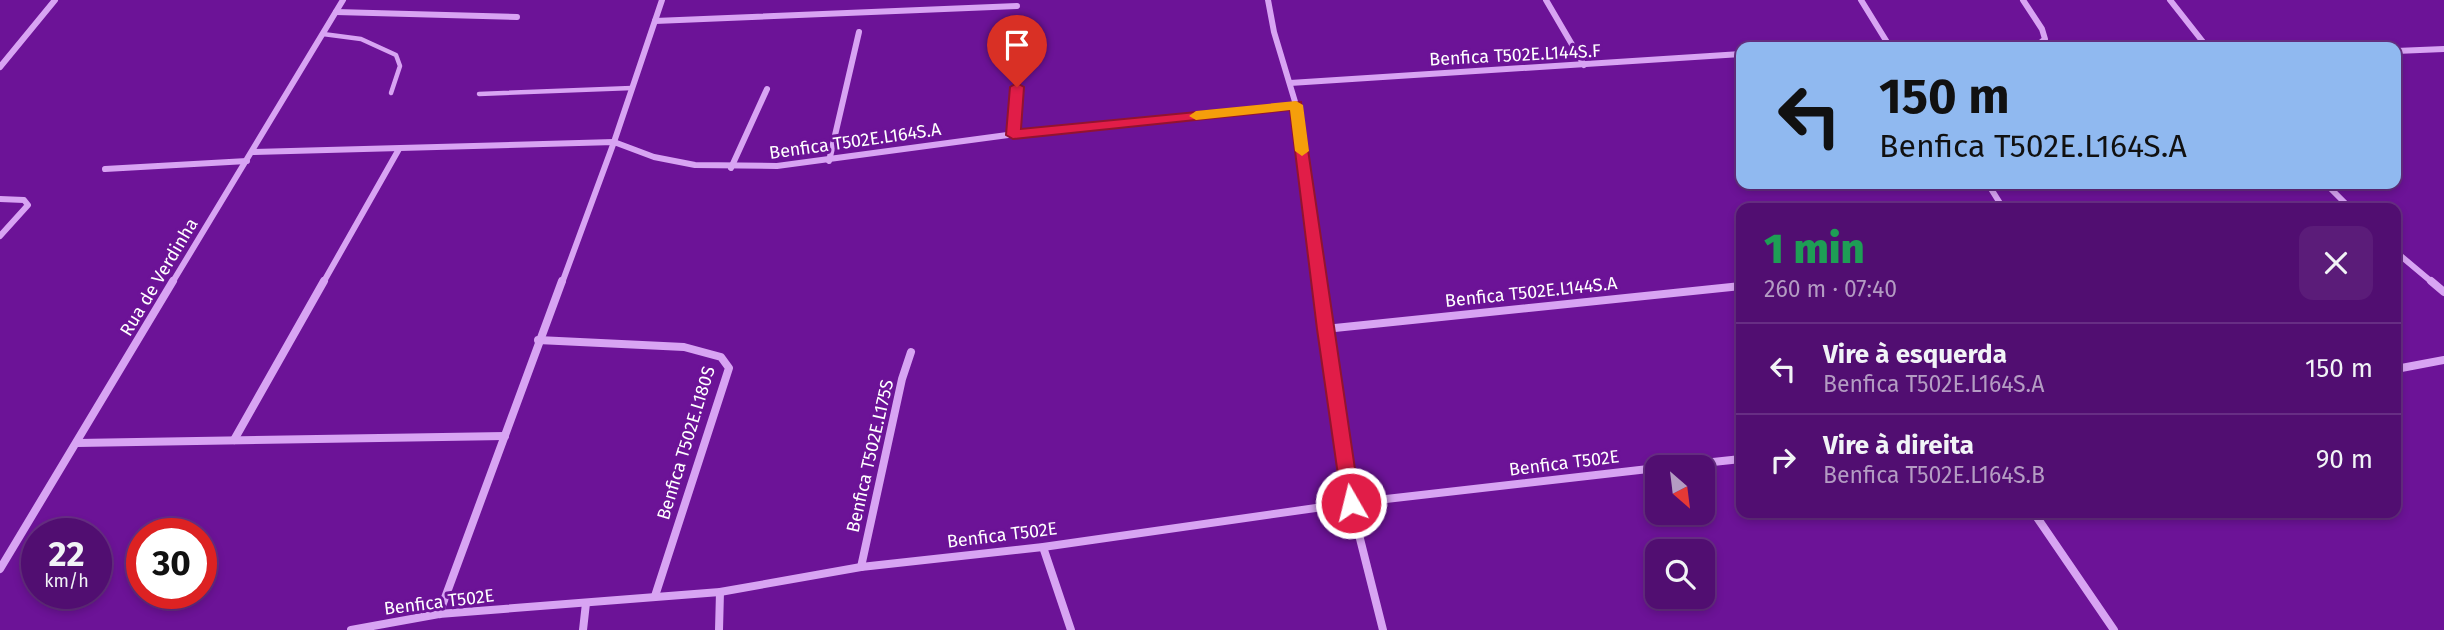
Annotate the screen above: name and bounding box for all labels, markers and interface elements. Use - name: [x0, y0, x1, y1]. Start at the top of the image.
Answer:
- pin: [987, 15, 1047, 87]
- icon: arrive: [998, 26, 1036, 64]
- street label: Benfica T502E.L144S.F: [1429, 40, 1601, 70]
- text: 150 m: [1879, 67, 2010, 126]
- icon: left: [1764, 70, 1855, 161]
- street label: Benfica T502E.L164S.A: [768, 118, 943, 164]
- text: Benfica T502E.L164S.A: [1879, 127, 2187, 165]
- street label: Rua de Verdinha: [115, 214, 203, 340]
- text: 1 min: [1764, 224, 1865, 274]
- button: close: [2299, 226, 2373, 300]
- street label: Benfica T502E.L144S.A: [1444, 272, 1619, 312]
- text: 260 m · 07:40: [1764, 275, 1897, 303]
- text: Vire à esquerda: [1823, 339, 2007, 370]
- icon: left: [1764, 350, 1802, 388]
- text: 150 m: [2305, 353, 2373, 384]
- street label: Benfica T502E.L180S: [652, 363, 720, 523]
- text: Benfica T502E.L164S.A: [1823, 370, 2044, 398]
- street label: Benfica T502E.L175S: [842, 377, 898, 535]
- text: Vire à direita: [1823, 430, 1974, 461]
- icon: right: [1764, 441, 1802, 479]
- text: 90 m: [2316, 444, 2373, 475]
- street label: Benfica T502E: [1508, 445, 1620, 481]
- north arrow: [1645, 455, 1715, 525]
- map controls: [1645, 455, 1715, 609]
- text: Benfica T502E.L164S.B: [1823, 461, 2045, 489]
- position arrow: [1314, 466, 1388, 540]
- street label: Benfica T502E: [946, 517, 1058, 553]
- speed limit sign: 30: [126, 518, 217, 609]
- text: 22: [48, 533, 85, 575]
- button: search: [1645, 539, 1715, 609]
- text: km/h: [44, 570, 89, 592]
- street label: Benfica T502E: [383, 584, 495, 620]

